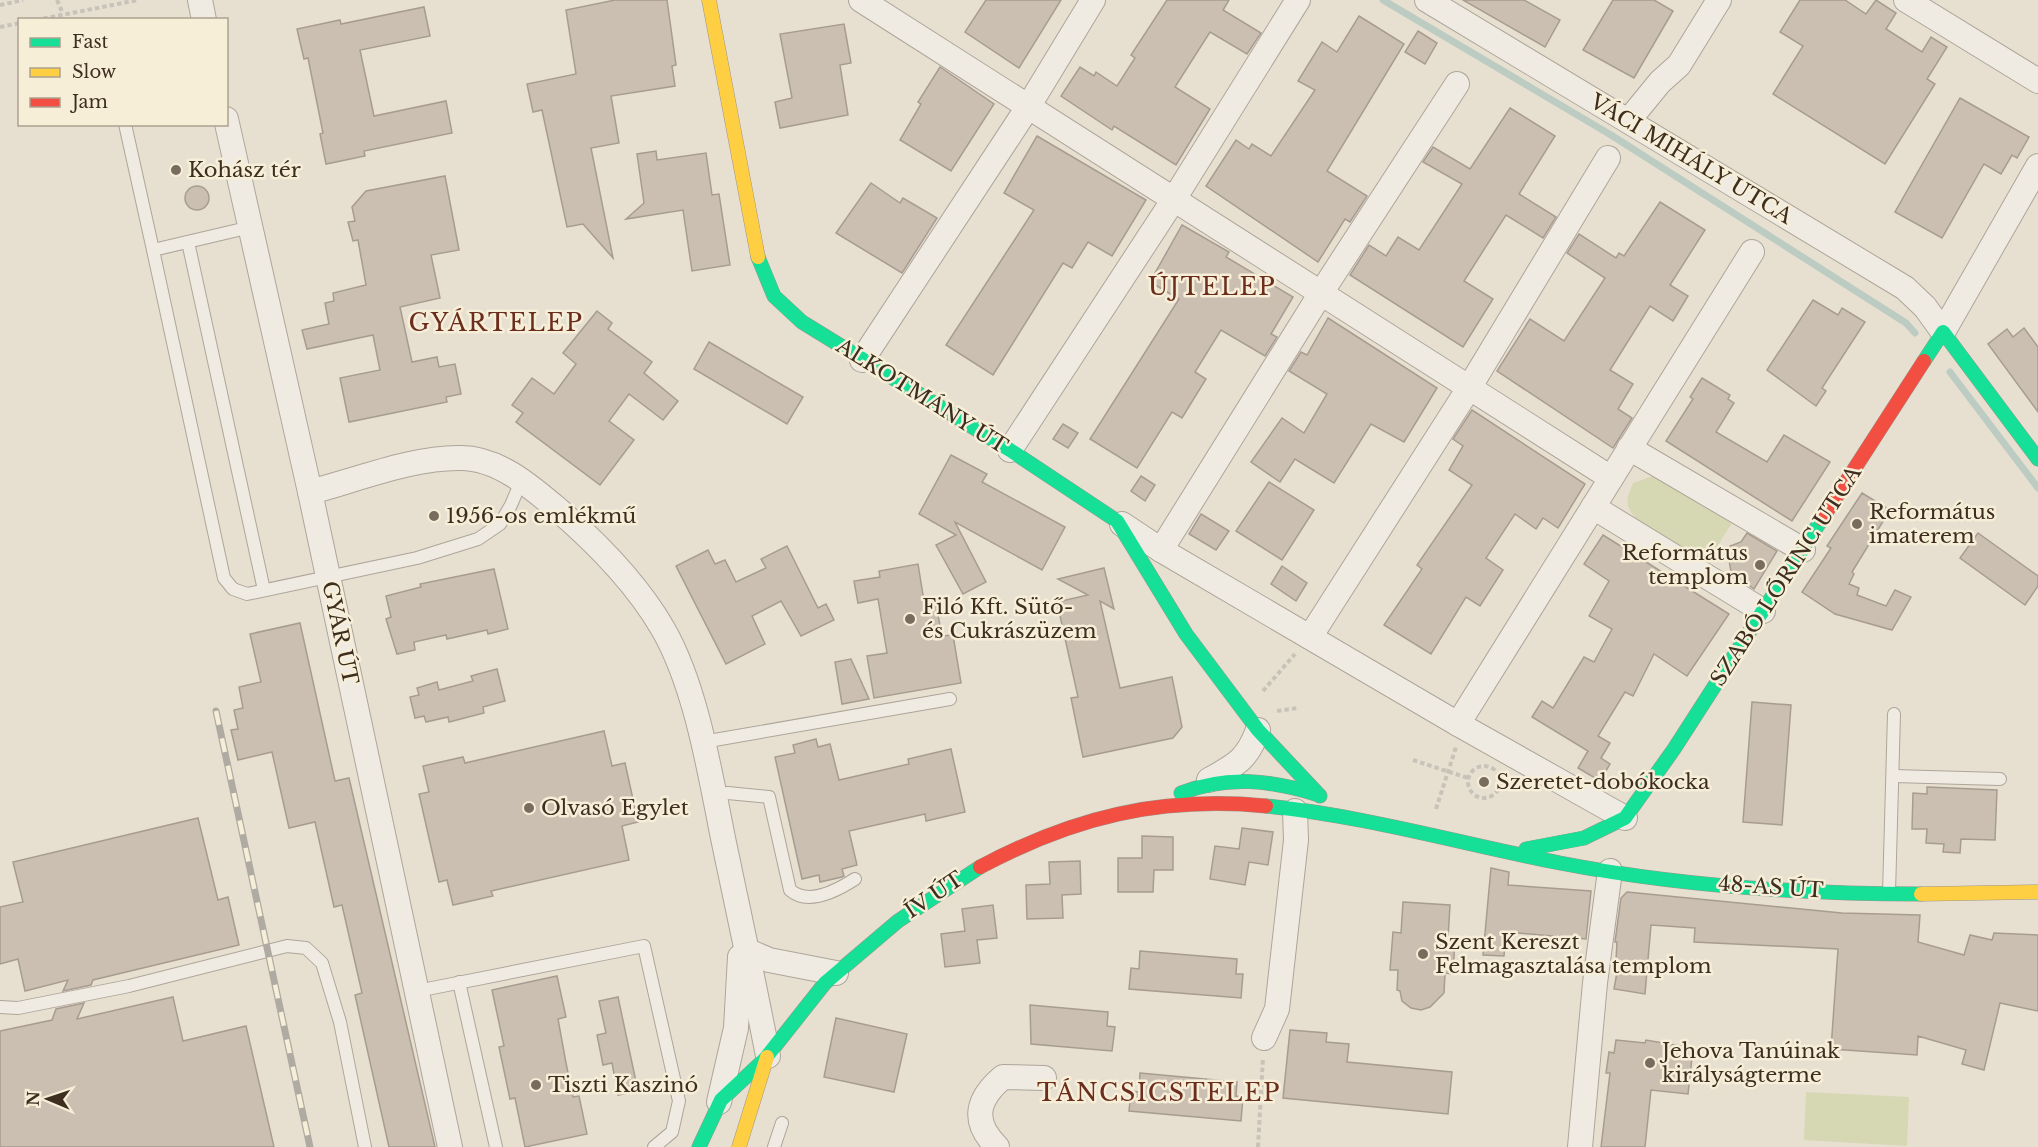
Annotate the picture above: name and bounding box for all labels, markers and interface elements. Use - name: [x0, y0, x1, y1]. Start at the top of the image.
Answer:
- legend: [18, 18, 228, 126]
- text: Fast: [72, 31, 109, 53]
- text: Slow: [72, 61, 117, 83]
- street label: VÁCI MIHÁLY UTCA: [1584, 88, 1798, 230]
- text: Jam: [70, 91, 108, 113]
- place label: Kohász tér: [188, 157, 301, 183]
- marker: Kohász tér: [169, 163, 183, 177]
- district label: ÚJTELEP: [1148, 271, 1276, 301]
- district label: GYÁRTELEP: [409, 308, 583, 337]
- street label: ALKOTMÁNY ÚT: [831, 332, 1013, 459]
- street label: SZABÓ LŐRINC UTCA: [1705, 460, 1867, 691]
- place label: Református imaterem: [1869, 499, 1995, 549]
- place label: 1956-os emlékmű: [446, 503, 636, 529]
- marker: 1956-os emlékmű: [427, 509, 441, 523]
- marker: Református imaterem: [1850, 517, 1864, 531]
- place label: Református templom: [1622, 540, 1748, 590]
- marker: Református templom: [1753, 558, 1767, 572]
- street label: GYÁR ÚT: [316, 579, 364, 687]
- place label: Filó Kft. Sütő- és Cukrászüzem: [922, 594, 1097, 644]
- marker: Filó Kft. Sütő- és Cukrászüzem: [903, 612, 917, 626]
- place label: Szeretet-dobókocka: [1496, 769, 1710, 795]
- marker: Szeretet-dobókocka: [1477, 775, 1491, 789]
- place label: Olvasó Egylet: [541, 795, 689, 821]
- marker: Olvasó Egylet: [522, 801, 536, 815]
- street label: ÍV ÚT: [900, 866, 968, 924]
- street label: 48-AS ÚT: [1718, 870, 1824, 904]
- place label: Szent Kereszt Felmagasztalása templom: [1435, 929, 1712, 979]
- marker: Szent Kereszt Felmagasztalása templom: [1416, 947, 1430, 961]
- place label: Jehova Tanúinak királyságterme: [1659, 1038, 1840, 1088]
- marker: Jehova Tanúinak királyságterme: [1643, 1056, 1657, 1070]
- north arrow: [18, 1069, 78, 1129]
- place label: Tiszti Kaszinó: [548, 1072, 698, 1098]
- marker: Tiszti Kaszinó: [529, 1078, 543, 1092]
- district label: TÁNCSICSTELEP: [1037, 1078, 1281, 1107]
- text: N: [23, 1091, 43, 1106]

